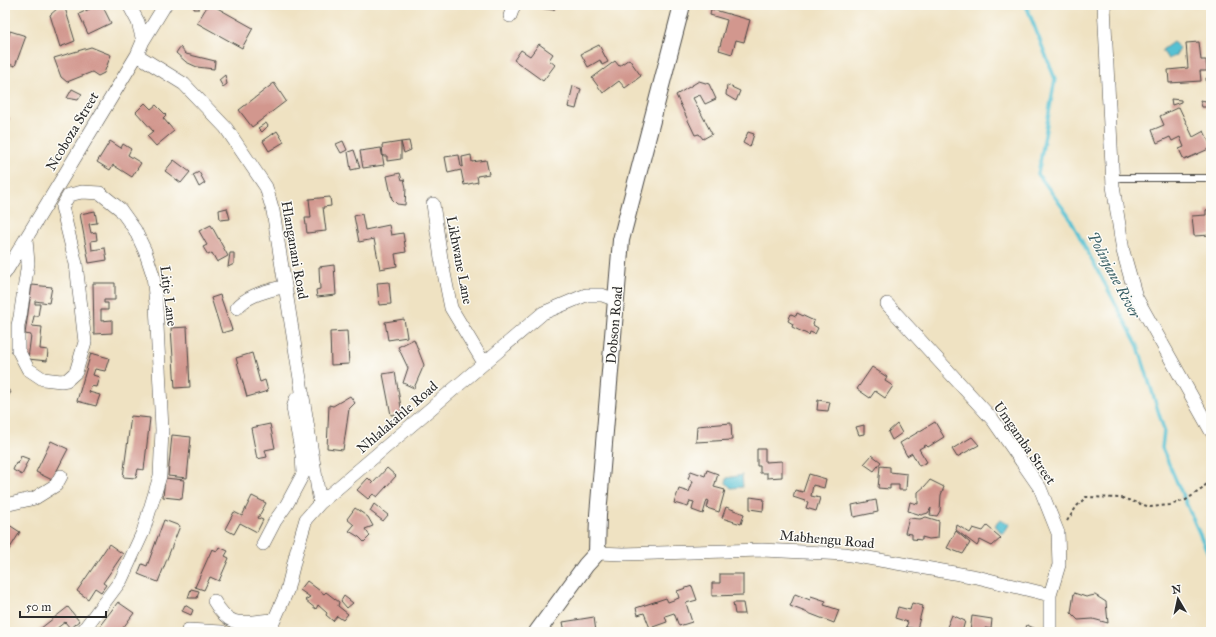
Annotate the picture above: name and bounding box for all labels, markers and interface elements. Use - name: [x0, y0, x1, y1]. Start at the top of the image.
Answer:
- street label: Ncoboza Street: [42, 89, 103, 174]
- street label: Hlanganani Road: [277, 200, 312, 301]
- street label: Likhwane Lane: [443, 215, 476, 306]
- water label: Polinjane River: [1084, 229, 1145, 322]
- street label: Litje Lane: [156, 265, 181, 328]
- street label: Dobson Road: [603, 286, 626, 364]
- street label: Nhlalakahle Road: [353, 378, 441, 457]
- street label: Umgamba Street: [990, 399, 1059, 488]
- street label: Mabhengu Road: [779, 527, 875, 552]
- north arrow: [1158, 579, 1198, 619]
- text: N: [1171, 582, 1183, 597]
- scale bar: [20, 593, 106, 619]
- text: 50 m: [26, 600, 51, 614]

